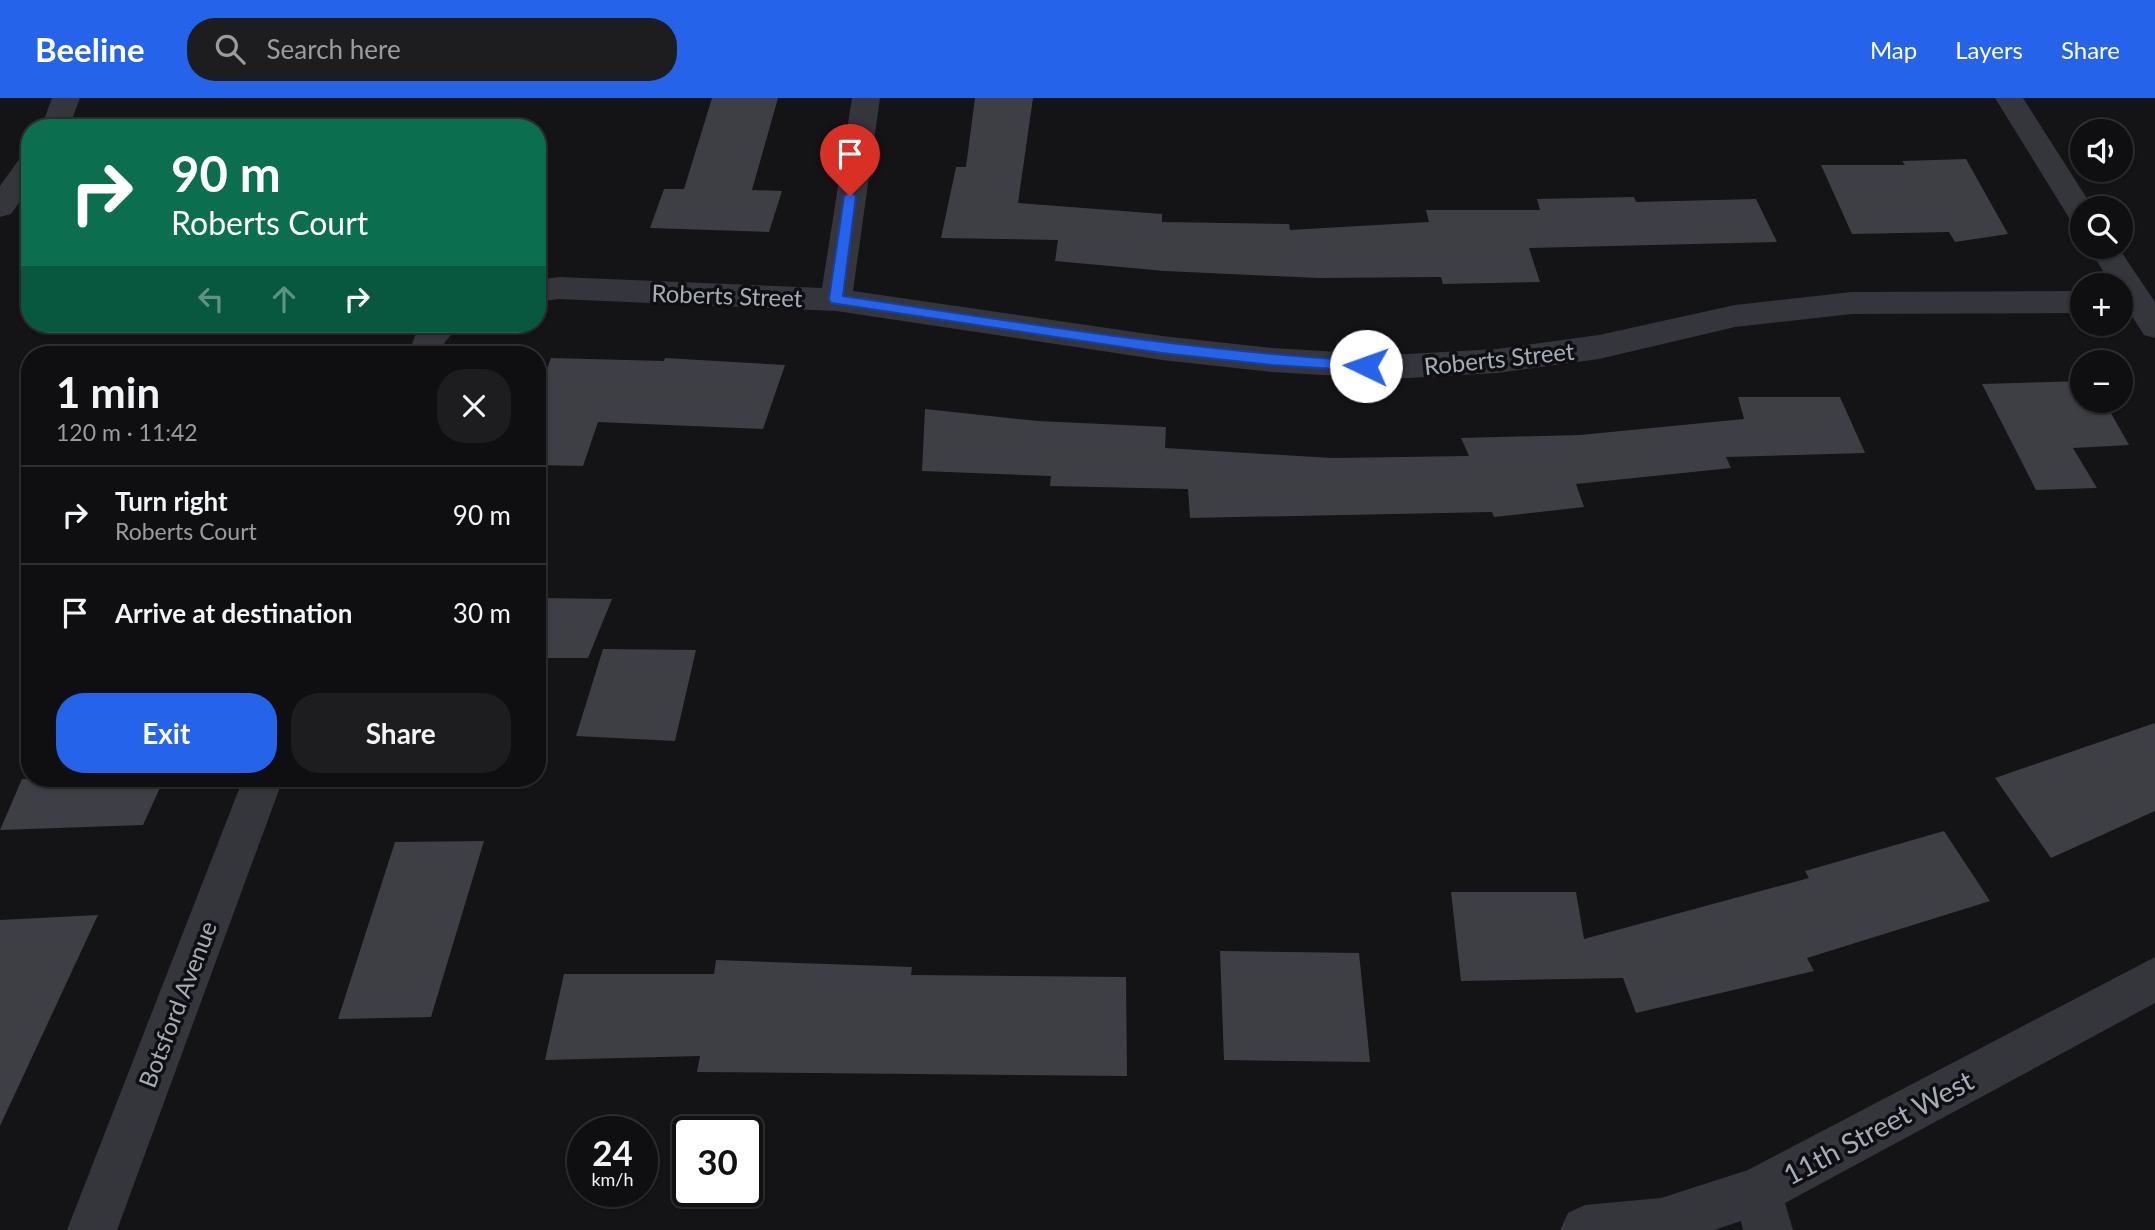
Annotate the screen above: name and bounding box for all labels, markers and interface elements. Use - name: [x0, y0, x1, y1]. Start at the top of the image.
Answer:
- search box: [187, 18, 677, 81]
- text: Beeline: [35, 29, 145, 69]
- icon: search: [211, 30, 249, 68]
- text: Search here: [267, 33, 401, 65]
- text: Map: [1870, 35, 1917, 64]
- text: Layers: [1955, 35, 2023, 64]
- text: Share: [2061, 35, 2120, 64]
- map controls: [2070, 119, 2133, 413]
- button: sound: [2070, 119, 2133, 182]
- pin: [820, 124, 880, 196]
- icon: arrive: [831, 135, 869, 173]
- text: 90 m: [171, 144, 281, 202]
- icon: right: [56, 147, 147, 238]
- button: search: [2070, 196, 2133, 259]
- text: Roberts Court: [171, 203, 368, 242]
- button: +: [2070, 273, 2133, 336]
- street label: Roberts Street: [651, 278, 803, 312]
- icon: left: [192, 280, 230, 318]
- icon: ahead: [265, 280, 303, 318]
- icon: right: [338, 280, 376, 318]
- position arrow: [1329, 329, 1403, 403]
- street label: Roberts Street: [1422, 336, 1576, 380]
- button: −: [2070, 350, 2133, 413]
- text: 1 min: [56, 367, 160, 417]
- button: close: [437, 369, 511, 443]
- text: 120 m · 11:42: [56, 418, 198, 446]
- text: Turn right: [115, 485, 228, 517]
- icon: right: [56, 496, 94, 534]
- text: 90 m: [453, 499, 511, 531]
- text: Roberts Court: [115, 517, 257, 545]
- icon: arrive: [56, 594, 94, 632]
- text: Arrive at destination: [115, 597, 352, 629]
- text: 30 m: [453, 597, 511, 629]
- button: Exit: [56, 693, 277, 773]
- button: Share: [291, 693, 511, 773]
- street label: Botsford Avenue: [132, 917, 222, 1091]
- street label: 11th Street West: [1777, 1063, 1979, 1191]
- speed limit sign: 30: [672, 1116, 763, 1207]
- text: 24: [592, 1131, 633, 1173]
- text: km/h: [591, 1168, 634, 1190]

